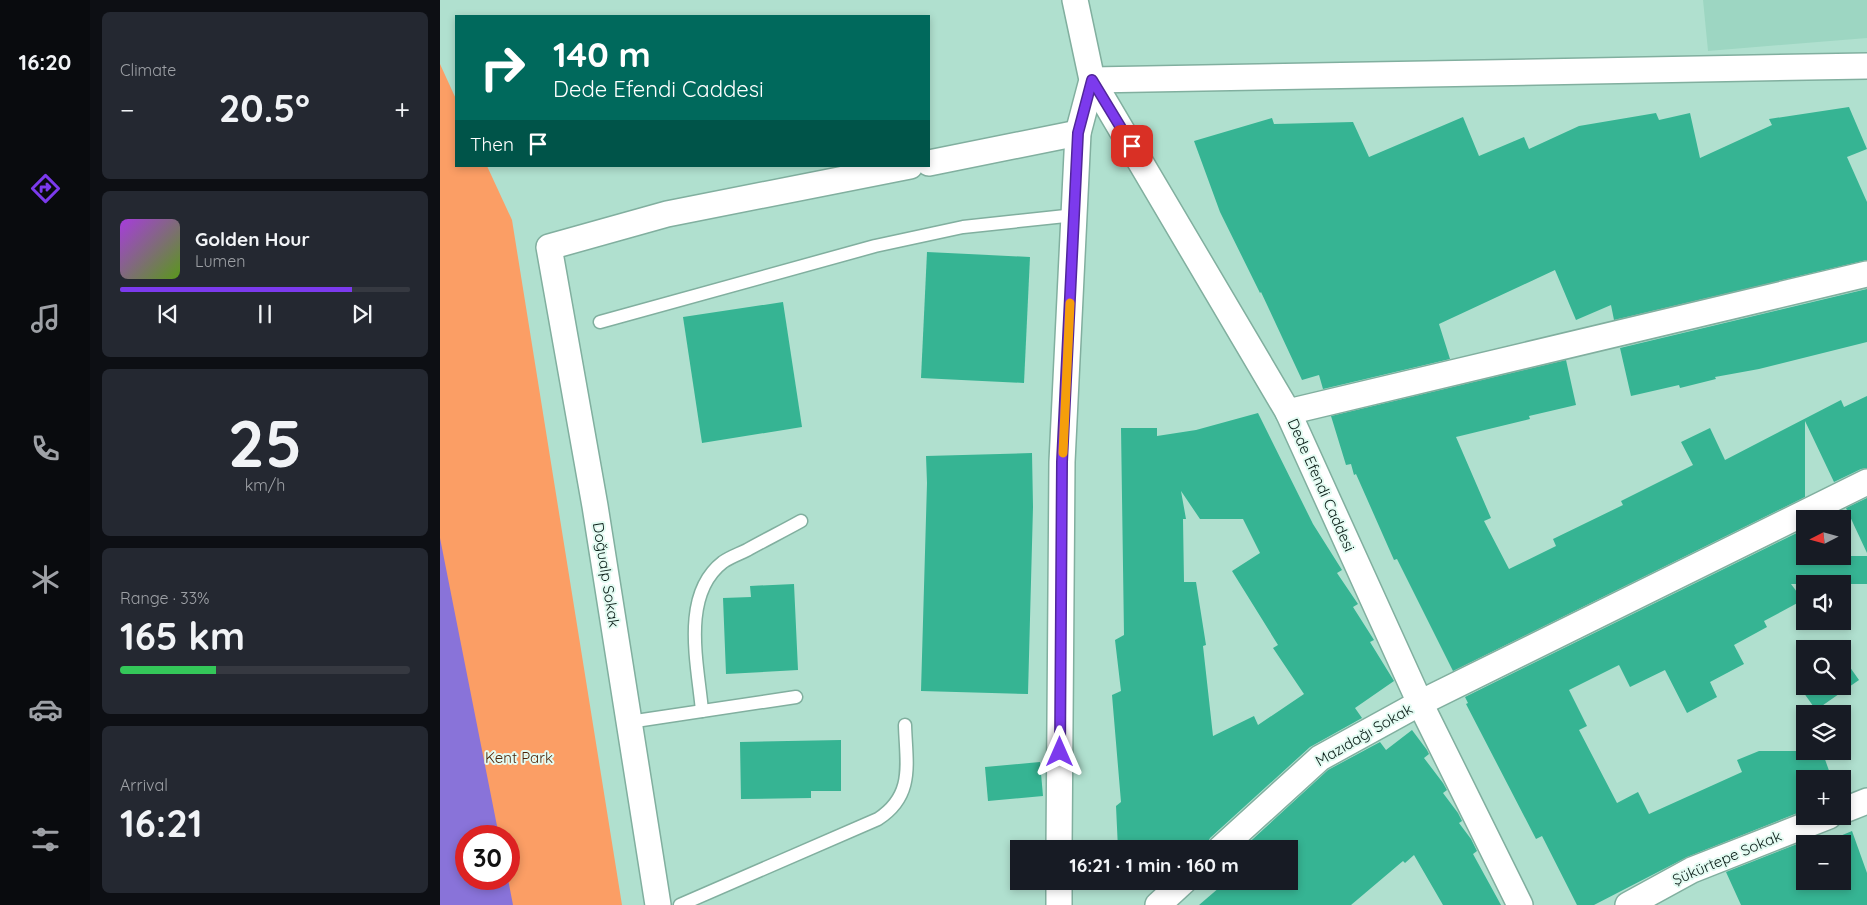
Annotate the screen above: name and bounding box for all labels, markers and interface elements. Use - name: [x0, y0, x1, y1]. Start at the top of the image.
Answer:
- text: 140 m: [553, 32, 651, 76]
- icon: right: [470, 35, 535, 100]
- text: 16:20: [19, 48, 71, 76]
- text: Climate: [120, 60, 176, 80]
- text: Dede Efendi Caddesi: [553, 75, 764, 103]
- text: 20.5°: [219, 84, 310, 132]
- text: −: [120, 92, 135, 127]
- text: +: [394, 92, 410, 127]
- pin: [1111, 125, 1153, 167]
- icon: arrive: [524, 130, 552, 158]
- text: Then: [470, 132, 514, 156]
- icon: arrive: [1118, 132, 1146, 160]
- icon: directions: [28, 171, 63, 206]
- text: Golden Hour: [195, 227, 310, 251]
- text: Lumen: [195, 251, 246, 271]
- icon: previous: [154, 300, 182, 328]
- icon: pause: [251, 300, 279, 328]
- icon: next: [348, 300, 376, 328]
- icon: music: [28, 301, 63, 336]
- text: 25: [228, 402, 302, 483]
- street label: Dede Efendi Caddesi: [1284, 415, 1359, 554]
- icon: phone: [28, 431, 63, 466]
- text: km/h: [245, 475, 285, 495]
- north arrow: [1796, 510, 1851, 565]
- map controls: [1796, 510, 1851, 890]
- street label: Doğualp Sokak: [589, 521, 624, 629]
- icon: climate: [28, 562, 63, 597]
- button: sound: [1796, 575, 1851, 630]
- text: Range · 33%: [120, 588, 209, 608]
- text: 165 km: [120, 612, 245, 660]
- button: search: [1796, 640, 1851, 695]
- icon: car: [28, 692, 63, 727]
- street label: Mazıdağı Sokak: [1312, 699, 1416, 770]
- button: layers: [1796, 705, 1851, 760]
- position arrow: [1033, 725, 1085, 777]
- park label: Kent Park: [485, 748, 553, 767]
- button: +: [1796, 770, 1851, 825]
- text: Arrival: [120, 775, 168, 795]
- text: 16:21: [120, 799, 203, 847]
- icon: filters: [28, 822, 63, 857]
- speed limit sign: 30: [455, 825, 520, 890]
- street label: Şükürtepe Sokak: [1669, 826, 1784, 889]
- button: −: [1796, 835, 1851, 890]
- text: 16:21 · 1 min · 160 m: [1069, 853, 1239, 877]

